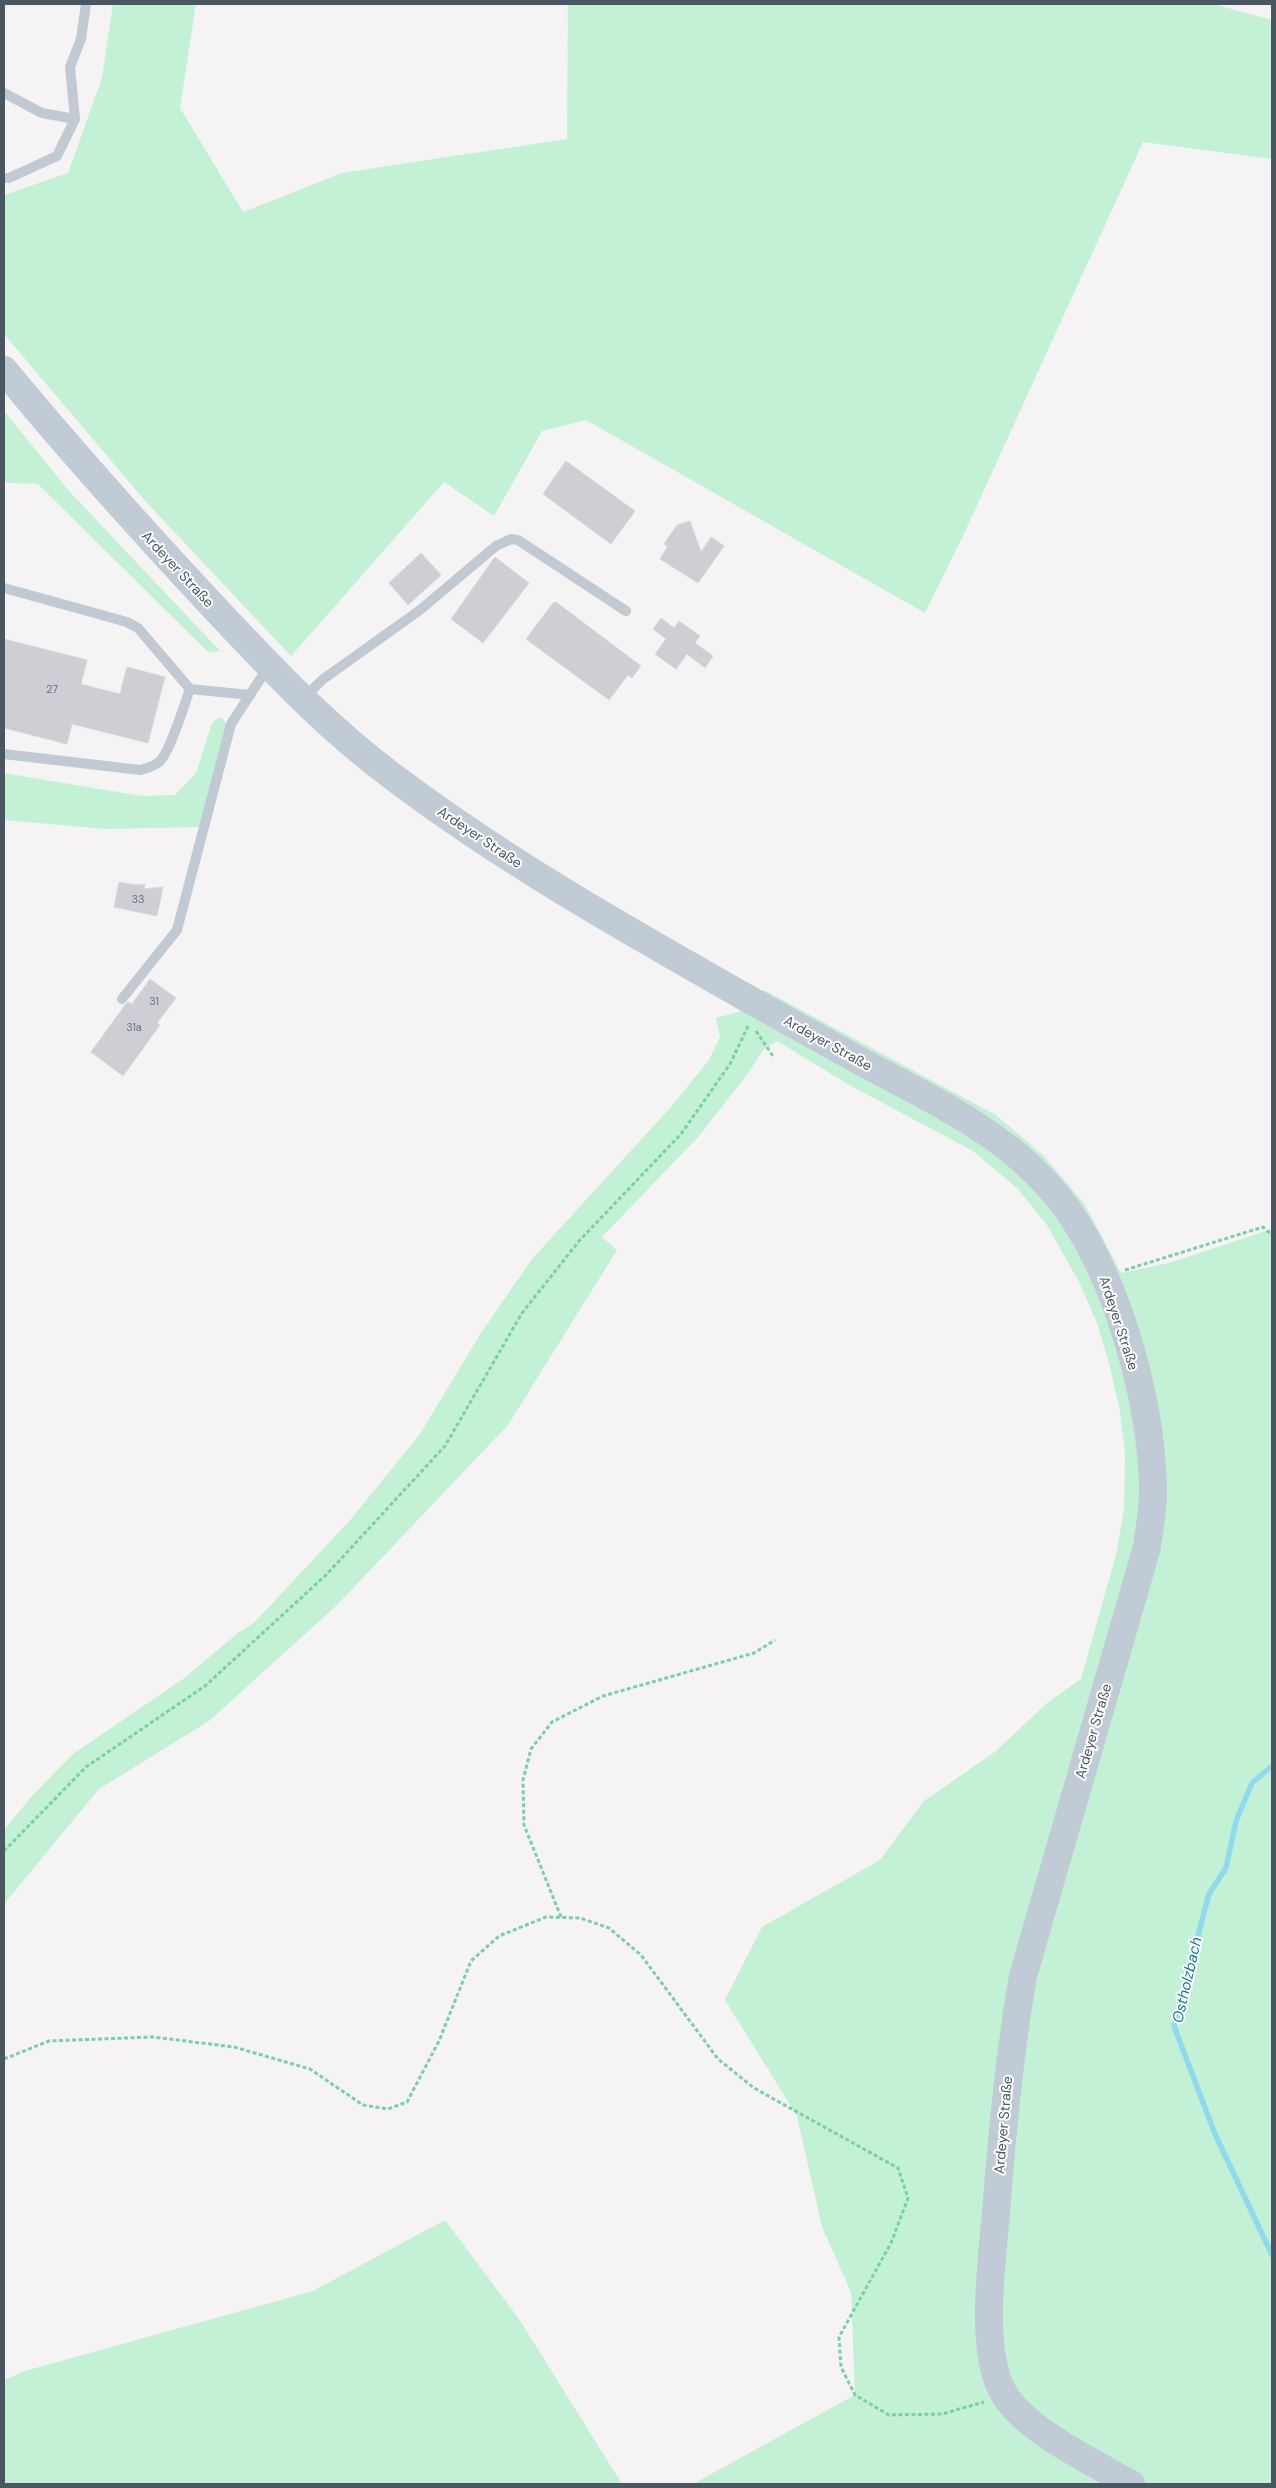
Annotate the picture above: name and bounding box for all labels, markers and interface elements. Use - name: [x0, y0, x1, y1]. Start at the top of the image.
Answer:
- street label: Ardeyer Straße: [138, 527, 218, 611]
- house number: 27: [46, 682, 58, 696]
- street label: Ardeyer Straße: [434, 802, 526, 872]
- house number: 33: [131, 892, 145, 906]
- house number: 31: [149, 994, 159, 1008]
- street label: Ardeyer Straße: [781, 1011, 875, 1075]
- house number: 31a: [126, 1020, 142, 1034]
- street label: Ardeyer Straße: [1095, 1274, 1143, 1372]
- street label: Ardeyer Straße: [1071, 1681, 1115, 1781]
- water label: Ostholzbach: [1167, 1935, 1207, 2025]
- street label: Ardeyer Straße: [990, 2075, 1016, 2175]

